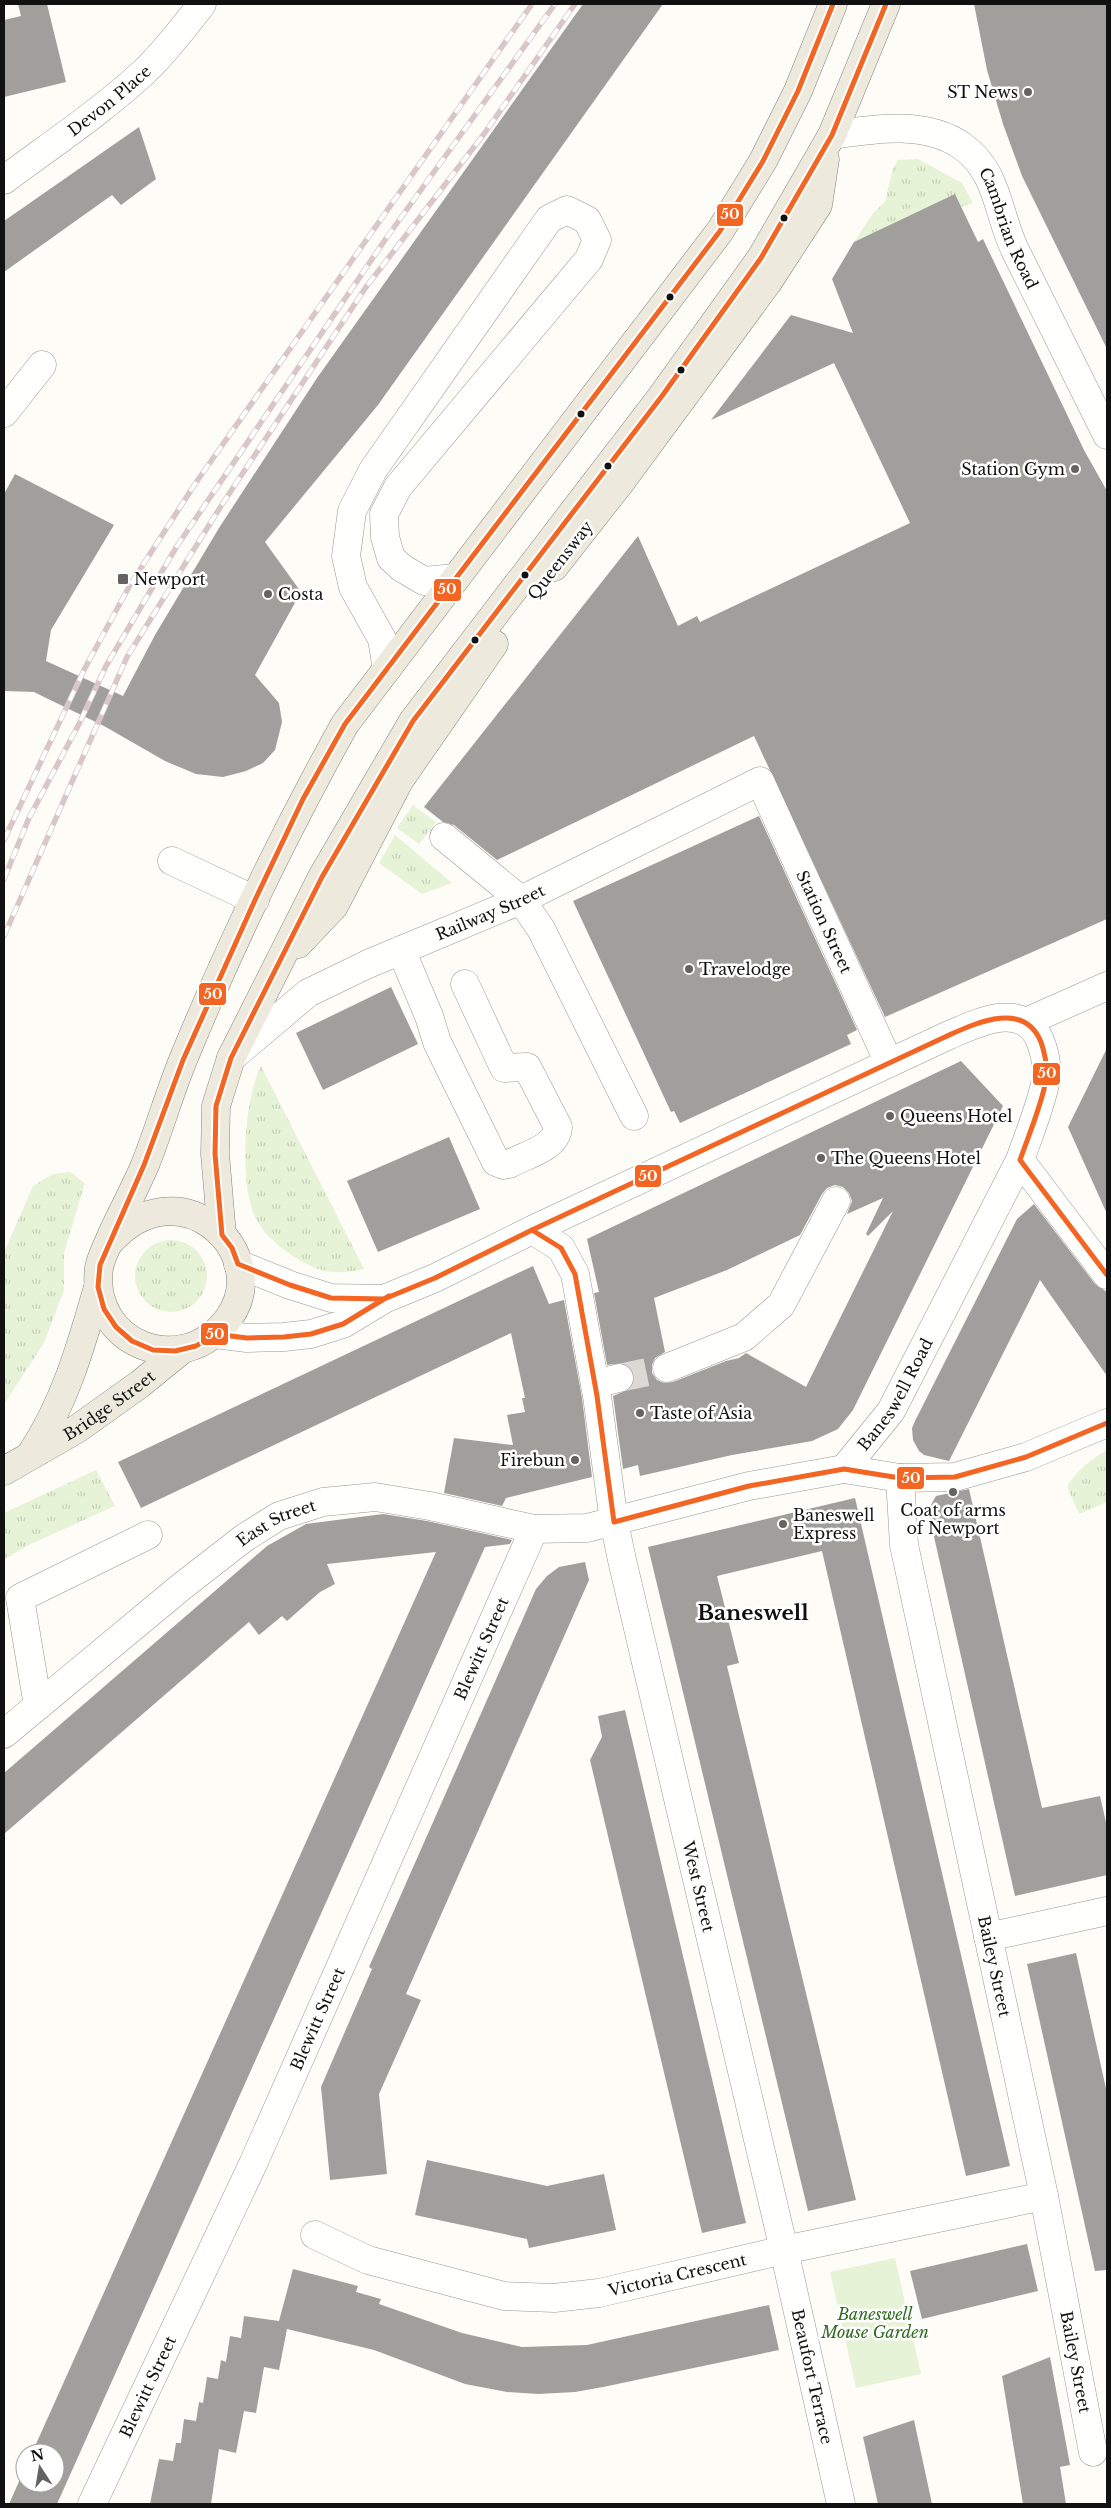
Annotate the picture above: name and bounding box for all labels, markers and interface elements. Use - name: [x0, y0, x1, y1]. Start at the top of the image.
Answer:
- street label: Devon Place: [64, 61, 155, 140]
- place label: ST News: [947, 82, 1018, 102]
- marker: ST News: [1022, 86, 1034, 98]
- street label: Cambrian Road: [975, 164, 1043, 292]
- line badge: 50: [716, 203, 744, 227]
- text: 50: [721, 205, 739, 223]
- unlabelled marker: [779, 213, 789, 223]
- unlabelled marker: [665, 292, 675, 302]
- unlabelled marker: [676, 365, 686, 375]
- unlabelled marker: [576, 409, 586, 419]
- place label: Station Gym: [961, 459, 1065, 479]
- unlabelled marker: [603, 461, 613, 471]
- marker: Station Gym: [1069, 463, 1081, 475]
- street label: Queensway: [523, 516, 597, 603]
- place label: Newport: [134, 569, 206, 589]
- unlabelled marker: [520, 570, 530, 580]
- marker: Newport: [116, 572, 130, 586]
- line badge: 50: [433, 578, 462, 602]
- text: 50: [438, 580, 456, 598]
- place label: Costa: [278, 584, 324, 604]
- marker: Costa: [262, 588, 274, 600]
- unlabelled marker: [470, 635, 480, 645]
- street label: Station Street: [792, 867, 857, 976]
- street label: Railway Street: [433, 880, 548, 945]
- place label: Travelodge: [699, 959, 791, 979]
- marker: Travelodge: [683, 963, 695, 975]
- line badge: 50: [198, 982, 227, 1006]
- text: 50: [204, 985, 222, 1003]
- line badge: 50: [1032, 1062, 1061, 1086]
- text: 50: [1038, 1064, 1056, 1082]
- place label: Queens Hotel: [900, 1106, 1012, 1126]
- marker: Queens Hotel: [884, 1110, 896, 1122]
- place label: The Queens Hotel: [831, 1148, 981, 1168]
- marker: The Queens Hotel: [815, 1152, 827, 1164]
- line badge: 50: [634, 1164, 662, 1188]
- text: 50: [639, 1167, 657, 1185]
- line badge: 50: [200, 1322, 229, 1346]
- text: 50: [206, 1325, 224, 1343]
- street label: Baneswell Road: [853, 1334, 937, 1455]
- street label: Bridge Street: [60, 1366, 159, 1445]
- place label: Taste of Asia: [650, 1403, 752, 1423]
- marker: Taste of Asia: [634, 1407, 646, 1419]
- place label: Firebun: [500, 1450, 565, 1470]
- marker: Firebun: [569, 1454, 581, 1466]
- line badge: 50: [896, 1466, 925, 1490]
- text: 50: [902, 1469, 920, 1487]
- marker: Coat of arms of Newport: [947, 1486, 959, 1498]
- street label: East Street: [232, 1495, 318, 1550]
- place label: Coat of arms of Newport: [900, 1500, 1006, 1538]
- place label: Baneswell Express: [793, 1505, 874, 1543]
- marker: Baneswell Express: [777, 1518, 789, 1530]
- street label: Blewitt Street: [450, 1594, 513, 1703]
- district label: Baneswell: [697, 1600, 809, 1626]
- street label: West Street: [678, 1838, 719, 1934]
- street label: Bailey Street: [974, 1914, 1015, 2019]
- street label: Blewitt Street: [286, 1964, 349, 2073]
- street label: Victoria Crescent: [605, 2249, 748, 2301]
- park label: Baneswell Mouse Garden: [820, 2304, 929, 2342]
- street label: Beaufort Terrace: [788, 2307, 837, 2446]
- street label: Bailey Street: [1056, 2309, 1095, 2415]
- street label: Blewitt Street: [115, 2332, 180, 2441]
- north arrow: [15, 2443, 65, 2493]
- text: N: [29, 2445, 46, 2465]

